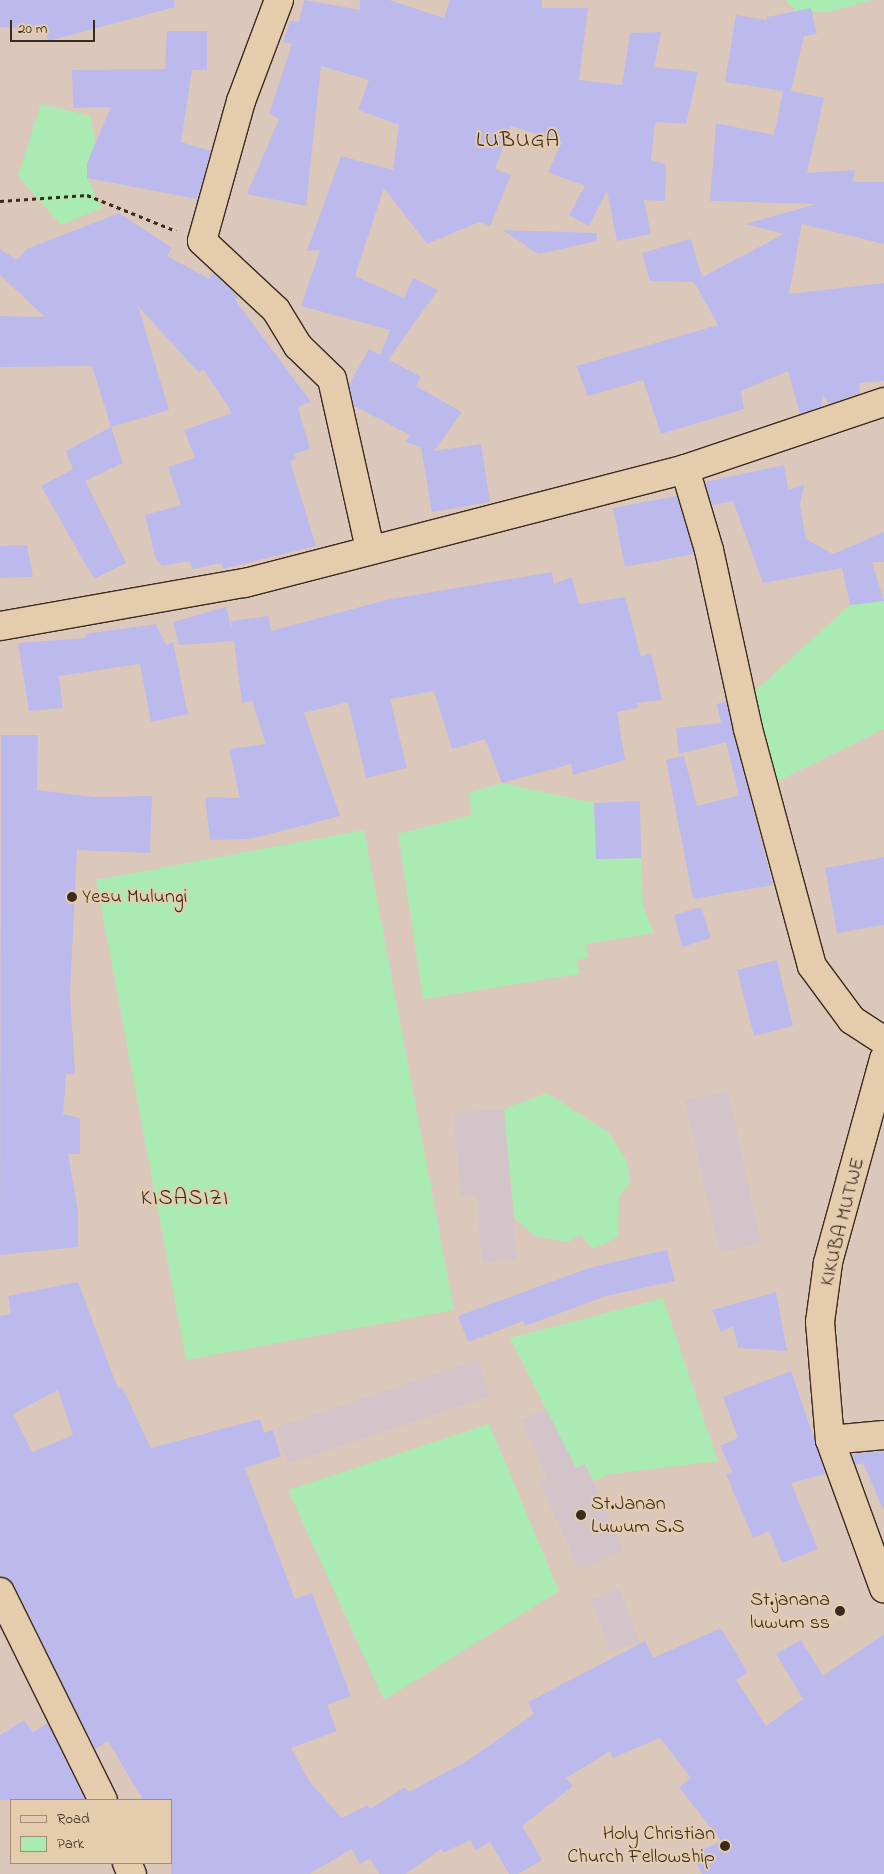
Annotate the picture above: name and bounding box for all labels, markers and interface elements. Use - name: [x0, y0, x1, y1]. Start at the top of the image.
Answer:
- scale bar: [12, 10, 98, 42]
- text: 20 m: [18, 18, 47, 40]
- district label: LUBUGA: [475, 129, 561, 155]
- place label: Yesu Mulungi: [82, 885, 187, 909]
- marker: Yesu Mulungi: [66, 891, 78, 903]
- street label: KIKUBA MUTWE: [815, 1155, 871, 1289]
- district label: KISASIZI: [140, 1187, 230, 1213]
- place label: St.Janan Luwum S.S: [591, 1492, 685, 1539]
- marker: St.Janan Luwum S.S: [575, 1509, 587, 1521]
- place label: St.janana luwum ss: [750, 1588, 830, 1635]
- marker: St.janana luwum ss: [834, 1605, 846, 1617]
- legend: [10, 1799, 172, 1864]
- text: Road: [57, 1808, 90, 1830]
- place label: Holy Christian Church Fellowship: [567, 1822, 715, 1869]
- text: Park: [57, 1833, 84, 1855]
- marker: Holy Christian Church Fellowship: [719, 1840, 731, 1852]

